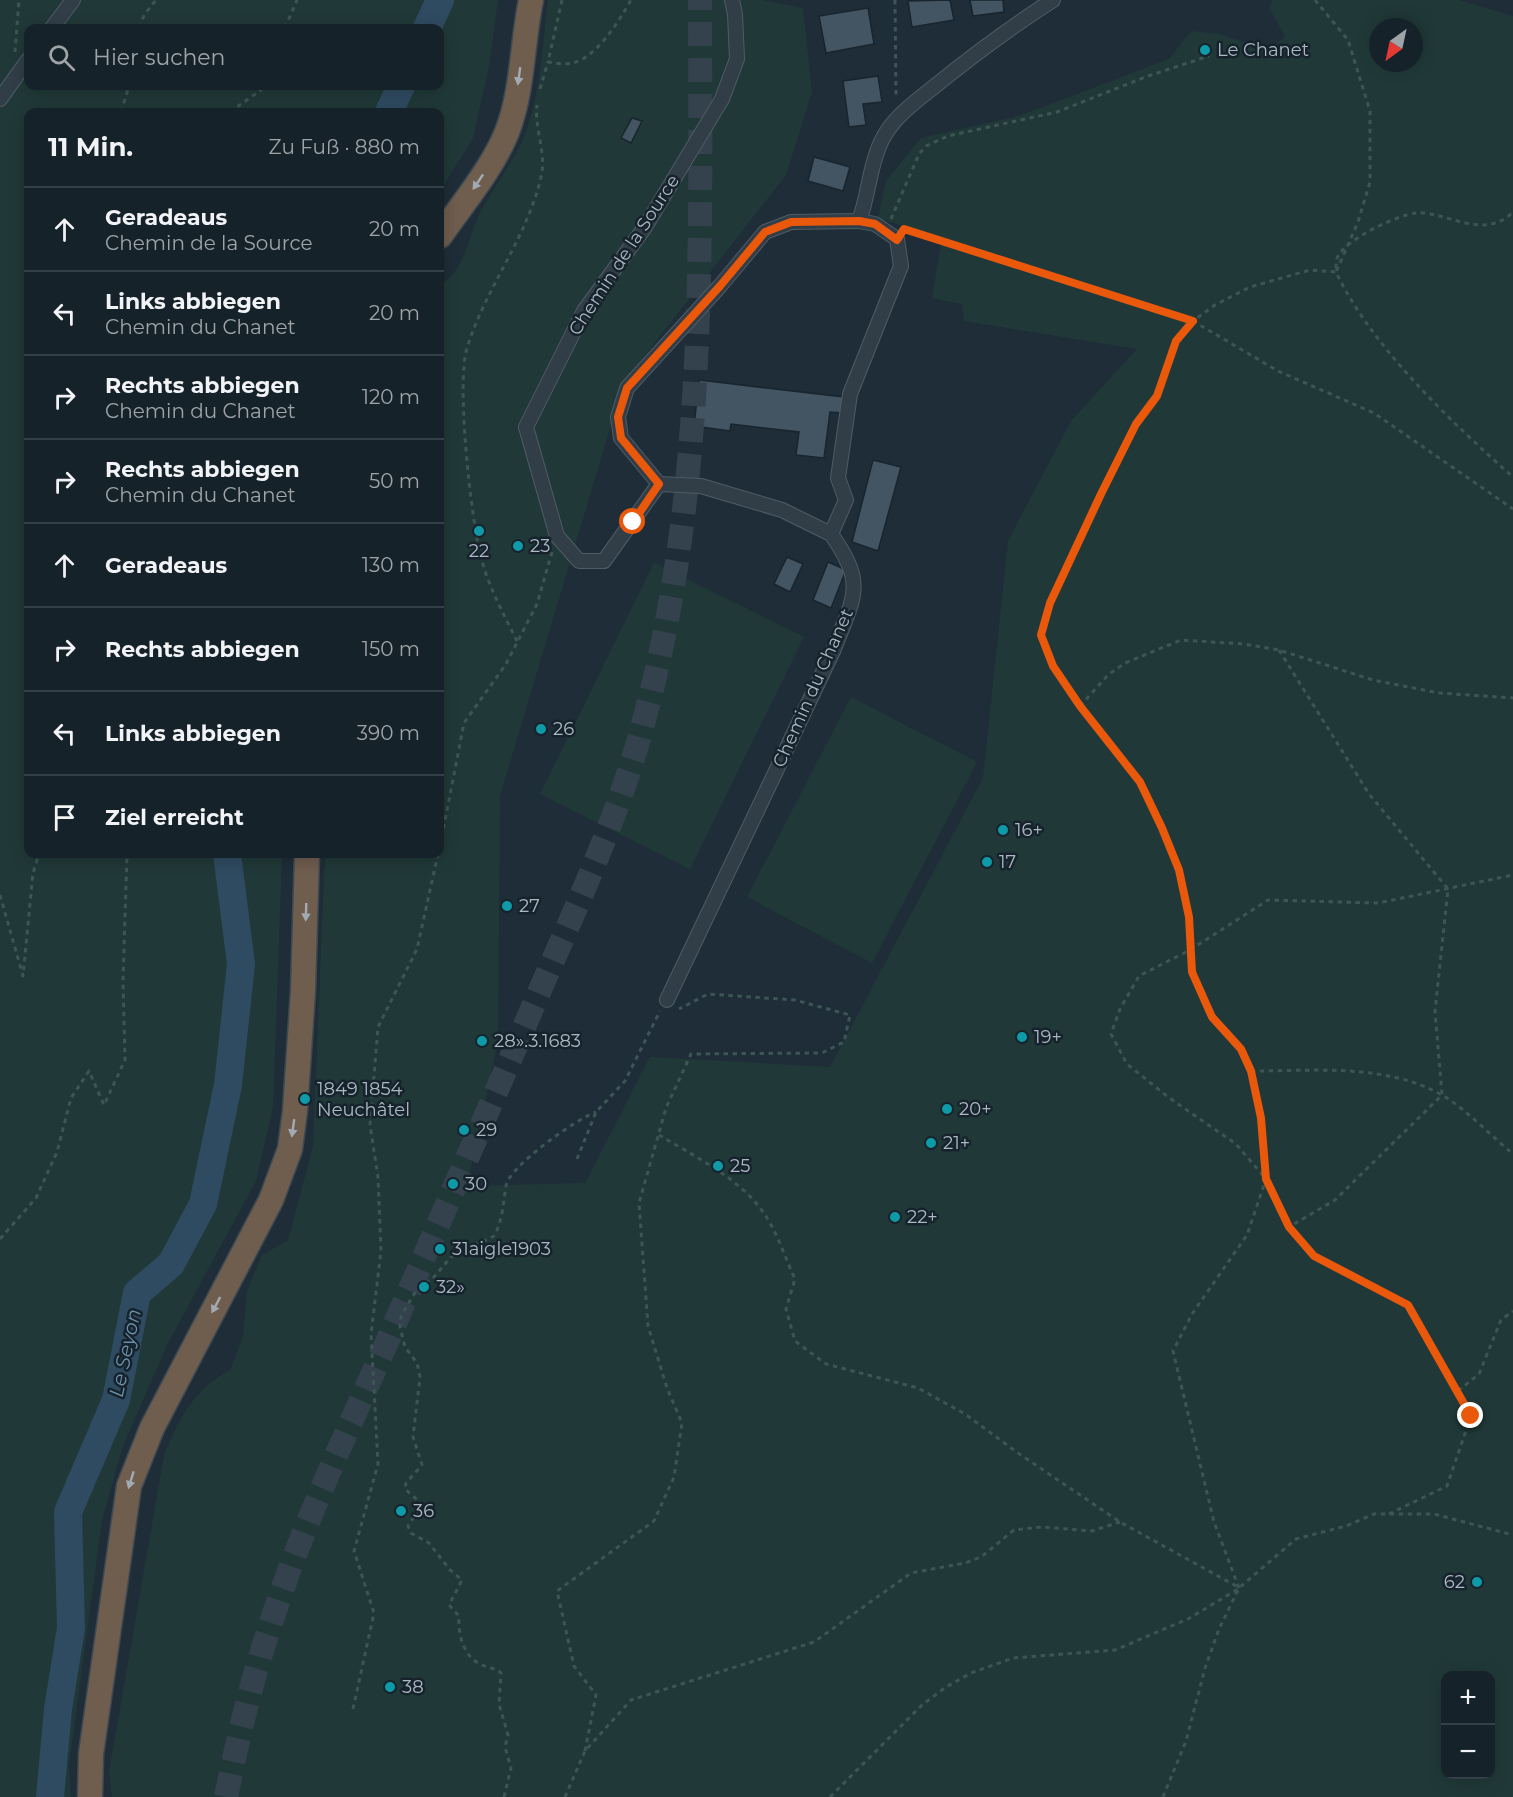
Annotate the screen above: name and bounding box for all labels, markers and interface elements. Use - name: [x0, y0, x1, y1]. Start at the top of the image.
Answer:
- north arrow: [1369, 18, 1423, 72]
- search box: [24, 24, 444, 90]
- place label: Le Chanet: [1217, 39, 1309, 61]
- icon: search: [45, 41, 78, 74]
- marker: Le Chanet: [1198, 43, 1212, 57]
- text: Hier suchen: [93, 44, 225, 71]
- one-way arrow: [515, 67, 524, 86]
- text: 11 Min.: [48, 131, 133, 163]
- text: Zu Fuß · 880 m: [269, 135, 420, 159]
- street label: Chemin de la Source: [564, 171, 684, 339]
- one-way arrow: [472, 173, 483, 190]
- text: Geradeaus: [105, 204, 227, 231]
- icon: ahead: [48, 213, 81, 246]
- text: 20 m: [369, 217, 420, 241]
- text: Chemin de la Source: [105, 231, 313, 255]
- text: Links abbiegen: [105, 288, 281, 315]
- icon: left: [48, 297, 81, 330]
- text: 20 m: [369, 301, 420, 325]
- text: Chemin du Chanet: [105, 315, 296, 339]
- text: Rechts abbiegen: [105, 372, 300, 399]
- icon: right: [48, 381, 81, 414]
- text: 120 m: [362, 385, 420, 409]
- text: Chemin du Chanet: [105, 399, 296, 423]
- text: Rechts abbiegen: [105, 456, 300, 483]
- icon: right: [48, 465, 81, 498]
- text: 50 m: [369, 469, 420, 493]
- text: Chemin du Chanet: [105, 483, 296, 507]
- route start: [619, 508, 645, 534]
- marker: 22: [472, 524, 486, 538]
- place label: 23: [530, 535, 550, 557]
- marker: 23: [511, 539, 525, 553]
- place label: 22: [469, 540, 489, 562]
- icon: ahead: [48, 549, 81, 582]
- text: Geradeaus: [105, 552, 227, 579]
- text: 130 m: [362, 553, 420, 577]
- street label: Chemin du Chanet: [768, 605, 858, 771]
- icon: right: [48, 633, 81, 666]
- text: Rechts abbiegen: [105, 636, 300, 663]
- text: 150 m: [362, 637, 420, 661]
- icon: left: [48, 717, 81, 750]
- place label: 26: [553, 718, 574, 740]
- text: Links abbiegen: [105, 720, 281, 747]
- text: 390 m: [357, 721, 420, 745]
- marker: 26: [534, 722, 548, 736]
- icon: arrive: [48, 801, 81, 834]
- text: Ziel erreicht: [105, 804, 244, 831]
- place label: 16+: [1015, 819, 1043, 841]
- marker: 16+: [996, 823, 1010, 837]
- place label: 17: [999, 851, 1016, 873]
- marker: 17: [980, 855, 994, 869]
- place label: 27: [519, 895, 540, 917]
- marker: 27: [500, 899, 514, 913]
- one-way arrow: [301, 902, 310, 921]
- place label: 19+: [1034, 1026, 1062, 1048]
- place label: 28».3.1683: [494, 1030, 581, 1052]
- marker: 19+: [1015, 1030, 1029, 1044]
- marker: 28».3.1683: [475, 1034, 489, 1048]
- place label: 1849 1854 Neuchâtel: [317, 1078, 410, 1121]
- marker: 1849 1854 Neuchâtel: [298, 1092, 312, 1106]
- place label: 20+: [959, 1098, 992, 1120]
- marker: 20+: [940, 1102, 954, 1116]
- one-way arrow: [289, 1118, 298, 1137]
- place label: 29: [476, 1119, 497, 1141]
- marker: 29: [457, 1123, 471, 1137]
- place label: 21+: [943, 1132, 970, 1154]
- marker: 21+: [924, 1136, 938, 1150]
- place label: 25: [730, 1155, 750, 1177]
- marker: 25: [711, 1159, 725, 1173]
- place label: 30: [465, 1173, 487, 1195]
- marker: 30: [446, 1177, 460, 1191]
- place label: 22+: [907, 1206, 938, 1228]
- marker: 22+: [888, 1210, 902, 1224]
- place label: 31aigle1903: [452, 1238, 551, 1260]
- marker: 31aigle1903: [433, 1242, 447, 1256]
- place label: 32»: [436, 1276, 465, 1298]
- marker: 32»: [417, 1280, 431, 1294]
- one-way arrow: [211, 1297, 221, 1314]
- water label: Le Seyon: [104, 1307, 146, 1399]
- route end: [1457, 1402, 1483, 1428]
- one-way arrow: [126, 1471, 135, 1489]
- place label: 36: [413, 1500, 434, 1522]
- marker: 36: [394, 1504, 408, 1518]
- place label: 62: [1444, 1571, 1465, 1593]
- marker: 62: [1470, 1575, 1484, 1589]
- map controls: [1441, 1671, 1495, 1779]
- button: +: [1441, 1671, 1495, 1725]
- place label: 38: [402, 1676, 424, 1698]
- marker: 38: [383, 1680, 397, 1694]
- button: −: [1441, 1725, 1495, 1779]

